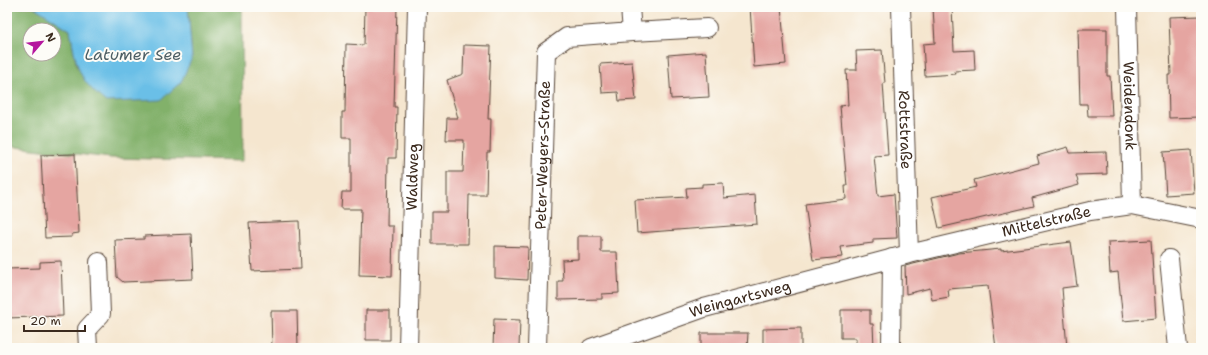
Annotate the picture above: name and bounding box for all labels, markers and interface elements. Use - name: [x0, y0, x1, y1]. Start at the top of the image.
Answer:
- north arrow: [22, 22, 62, 62]
- text: N: [42, 30, 59, 45]
- water label: Latumer See: [85, 44, 181, 65]
- street label: Weidendonk: [1118, 61, 1141, 151]
- street label: Peter-Weyers-Straße: [531, 80, 555, 230]
- street label: Rottstraße: [894, 90, 916, 170]
- street label: Waldweg: [402, 143, 423, 211]
- street label: Mittelstraße: [1000, 201, 1093, 242]
- street label: Weingartsweg: [687, 276, 793, 322]
- scale bar: [24, 307, 85, 333]
- text: 20 m: [30, 313, 61, 329]

